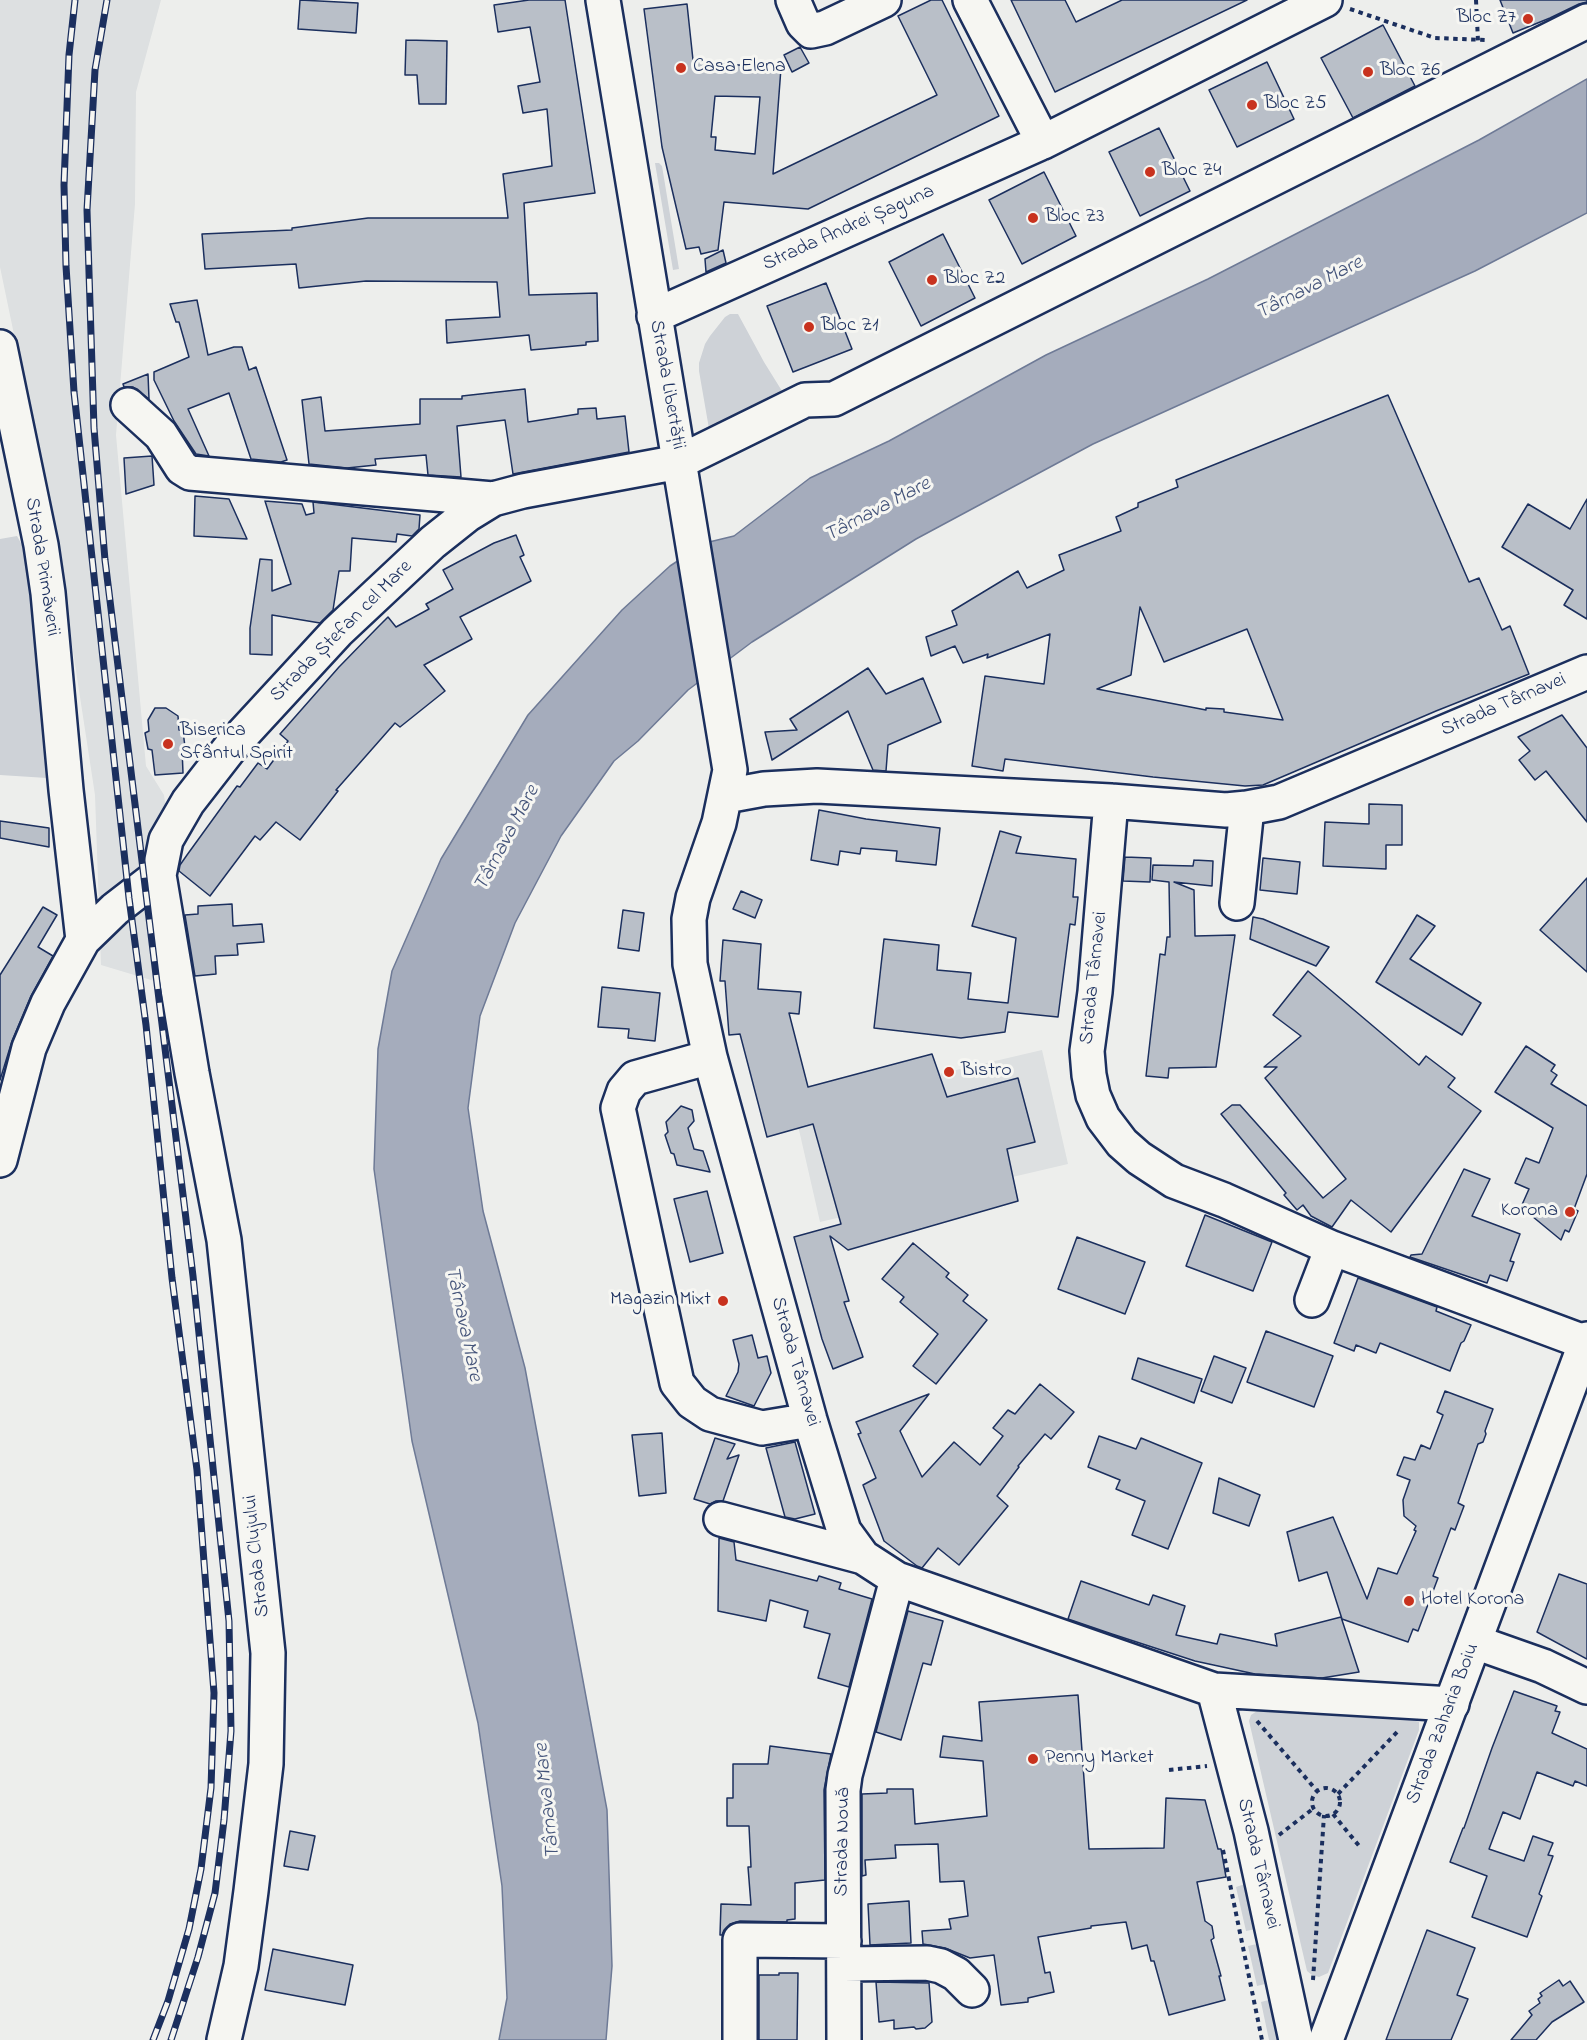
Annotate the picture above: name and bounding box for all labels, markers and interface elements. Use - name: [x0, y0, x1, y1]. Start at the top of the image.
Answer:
- place label: Bloc Z7: [1457, 7, 1516, 31]
- marker: Bloc Z7: [1521, 12, 1535, 26]
- place label: Casa Elena: [693, 56, 786, 80]
- place label: Bloc Z6: [1380, 60, 1440, 84]
- marker: Casa Elena: [674, 61, 688, 75]
- marker: Bloc Z6: [1361, 65, 1375, 79]
- place label: Bloc Z5: [1264, 93, 1327, 117]
- marker: Bloc Z5: [1245, 98, 1259, 112]
- place label: Bloc Z4: [1162, 160, 1221, 184]
- marker: Bloc Z4: [1143, 165, 1157, 179]
- street label: Strada Andrei Șaguna: [759, 180, 939, 278]
- place label: Bloc Z3: [1045, 206, 1105, 230]
- marker: Bloc Z3: [1026, 211, 1040, 225]
- water label: Târnava Mare: [1252, 251, 1368, 327]
- place label: Bloc Z2: [944, 268, 1005, 292]
- marker: Bloc Z2: [925, 273, 939, 287]
- place label: Bloc Z1: [821, 315, 879, 339]
- street label: Strada Libertății: [643, 318, 689, 452]
- marker: Bloc Z1: [802, 320, 816, 334]
- water label: Târnava Mare: [821, 473, 935, 549]
- street label: Strada Primăverii: [18, 496, 64, 638]
- street label: Strada Ștefan cel Mare: [266, 556, 418, 708]
- street label: Strada Târnavei: [1438, 669, 1570, 743]
- place label: Biserica Sfântul Spirit: [180, 720, 293, 767]
- marker: Biserica Sfântul Spirit: [161, 737, 175, 751]
- water label: Târnava Mare: [470, 782, 546, 896]
- street label: Strada Târnavei: [1076, 910, 1114, 1046]
- place label: Bistro: [961, 1060, 1012, 1084]
- marker: Bistro: [942, 1065, 956, 1079]
- place label: Korona: [1501, 1200, 1558, 1224]
- marker: Korona: [1563, 1205, 1577, 1219]
- water label: Târnava Mare: [438, 1265, 486, 1383]
- place label: Magazin Mixt: [610, 1289, 711, 1313]
- marker: Magazin Mixt: [716, 1294, 730, 1308]
- street label: Strada Târnavei: [764, 1294, 824, 1430]
- street label: Strada Clujului: [240, 1494, 276, 1618]
- place label: Hotel Korona: [1421, 1589, 1524, 1613]
- marker: Hotel Korona: [1402, 1594, 1416, 1608]
- street label: Strada Zaharia Boiu: [1402, 1640, 1486, 1808]
- water label: Târnava Mare: [530, 1742, 568, 1860]
- place label: Penny Market: [1045, 1747, 1154, 1771]
- marker: Penny Market: [1026, 1752, 1040, 1766]
- street label: Strada Nouă: [831, 1787, 857, 1897]
- street label: Strada Târnavei: [1230, 1796, 1284, 1932]

